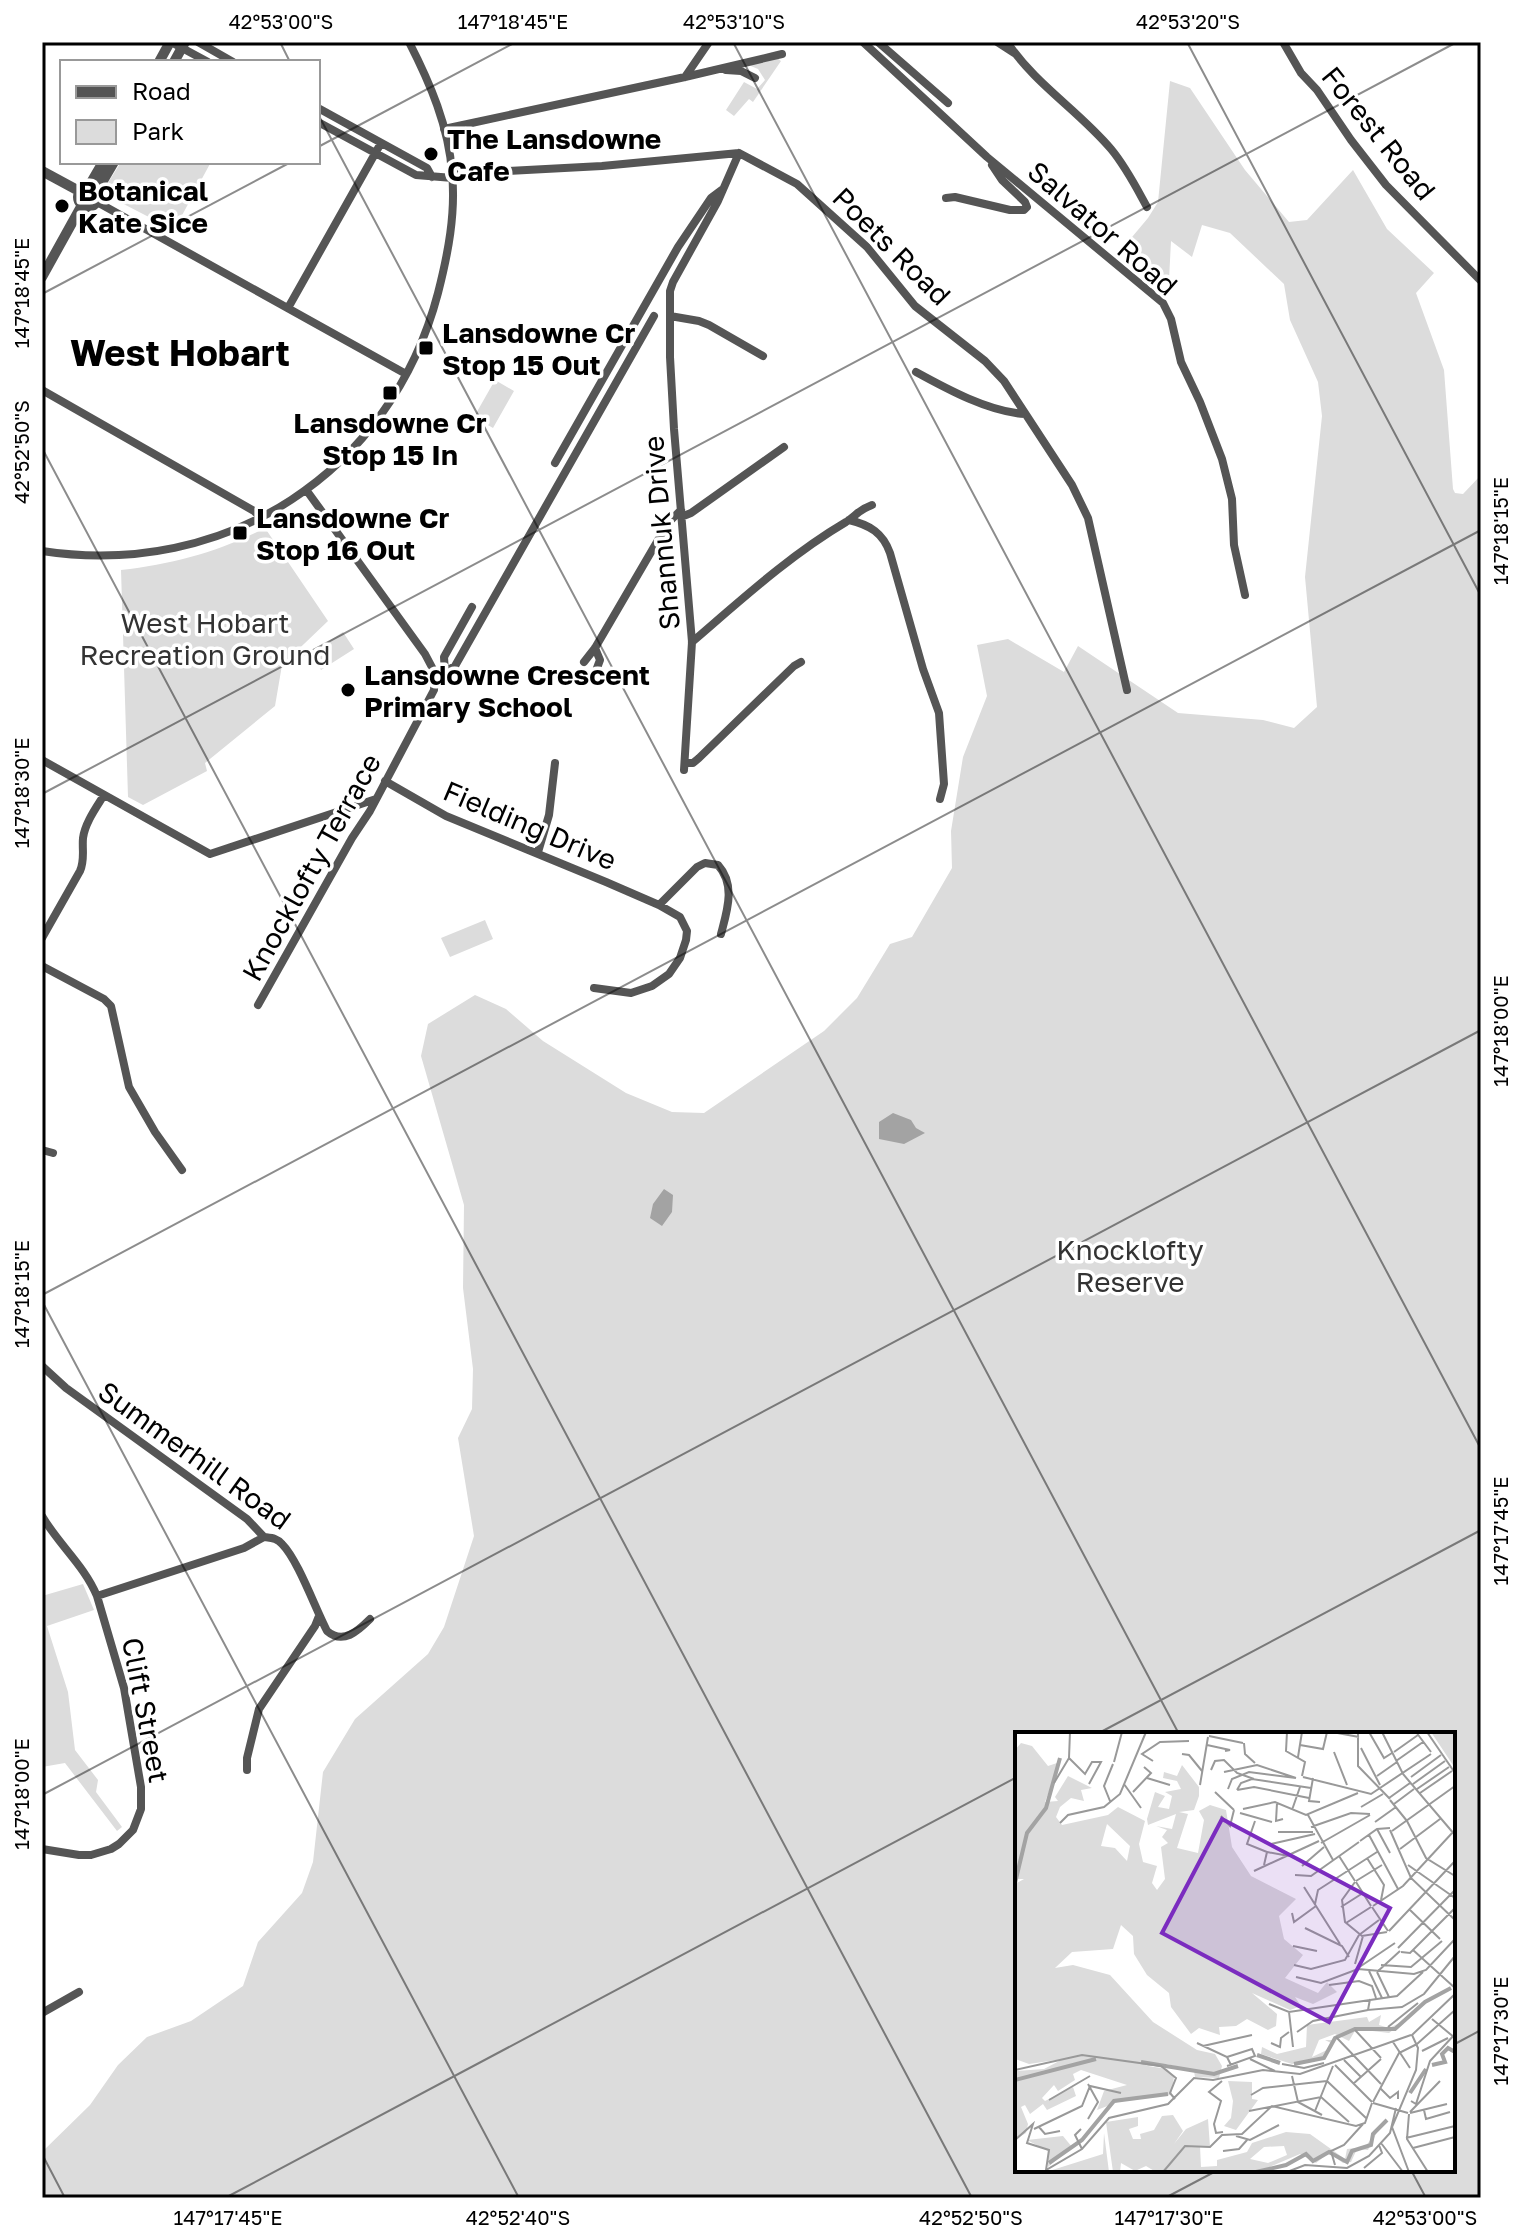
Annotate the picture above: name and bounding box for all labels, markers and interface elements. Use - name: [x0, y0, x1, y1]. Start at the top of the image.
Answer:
- text: 42°53'00"S: [229, 9, 333, 33]
- text: 147°18'45"E: [458, 9, 568, 33]
- text: 42°53'10"S: [683, 9, 785, 33]
- text: 42°53'20"S: [1136, 9, 1240, 33]
- legend: [60, 60, 320, 164]
- street label: Forest Road: [1315, 60, 1443, 206]
- text: Road: [132, 76, 191, 105]
- text: Park: [132, 116, 184, 145]
- place label: The Lansdowne Cafe: [447, 122, 661, 187]
- marker: The Lansdowne Cafe: [422, 145, 440, 163]
- street label: Salvator Road: [1022, 154, 1184, 302]
- place label: Botanical Kate Sice: [78, 174, 208, 239]
- street label: Poets Road: [826, 180, 958, 312]
- marker: Botanical Kate Sice: [53, 197, 71, 215]
- text: 147°18'45"E: [9, 238, 33, 348]
- place label: Lansdowne Cr Stop 15 Out: [442, 316, 636, 381]
- district label: West Hobart: [70, 331, 290, 374]
- marker: Lansdowne Cr Stop 15 Out: [417, 339, 435, 357]
- marker: Lansdowne Cr Stop 15 In: [381, 384, 399, 402]
- text: 42°52'50"S: [9, 400, 33, 504]
- place label: Lansdowne Cr Stop 15 In: [293, 406, 487, 471]
- street label: Shannuk Drive: [636, 435, 686, 631]
- text: 147°18'15"E: [1488, 477, 1512, 585]
- place label: Lansdowne Cr Stop 16 Out: [256, 501, 450, 566]
- marker: Lansdowne Cr Stop 16 Out: [231, 524, 249, 542]
- park label: West Hobart Recreation Ground: [80, 606, 330, 671]
- place label: Lansdowne Crescent Primary School: [364, 658, 650, 723]
- marker: Lansdowne Crescent Primary School: [339, 681, 357, 699]
- text: 147°18'30"E: [9, 738, 33, 848]
- street label: Knocklofty Terrace: [235, 748, 387, 986]
- street label: Fielding Drive: [439, 774, 621, 876]
- text: 147°18'00"E: [1488, 975, 1512, 1087]
- park label: Knocklofty Reserve: [1056, 1233, 1204, 1298]
- text: 147°18'15"E: [9, 1240, 33, 1348]
- street label: Summerhill Road: [92, 1374, 298, 1536]
- text: 147°17'45"E: [1488, 1477, 1512, 1585]
- street label: Clift Street: [116, 1635, 176, 1785]
- inset map: [1015, 1732, 1455, 2172]
- text: 147°18'00"E: [9, 1738, 33, 1850]
- text: 147°17'30"E: [1488, 1976, 1512, 2086]
- text: 147°17'45"E: [174, 2205, 282, 2229]
- text: 42°52'40"S: [466, 2205, 570, 2229]
- text: 42°52'50"S: [919, 2205, 1023, 2229]
- text: 147°17'30"E: [1114, 2205, 1224, 2229]
- text: 42°53'00"S: [1373, 2205, 1477, 2229]

